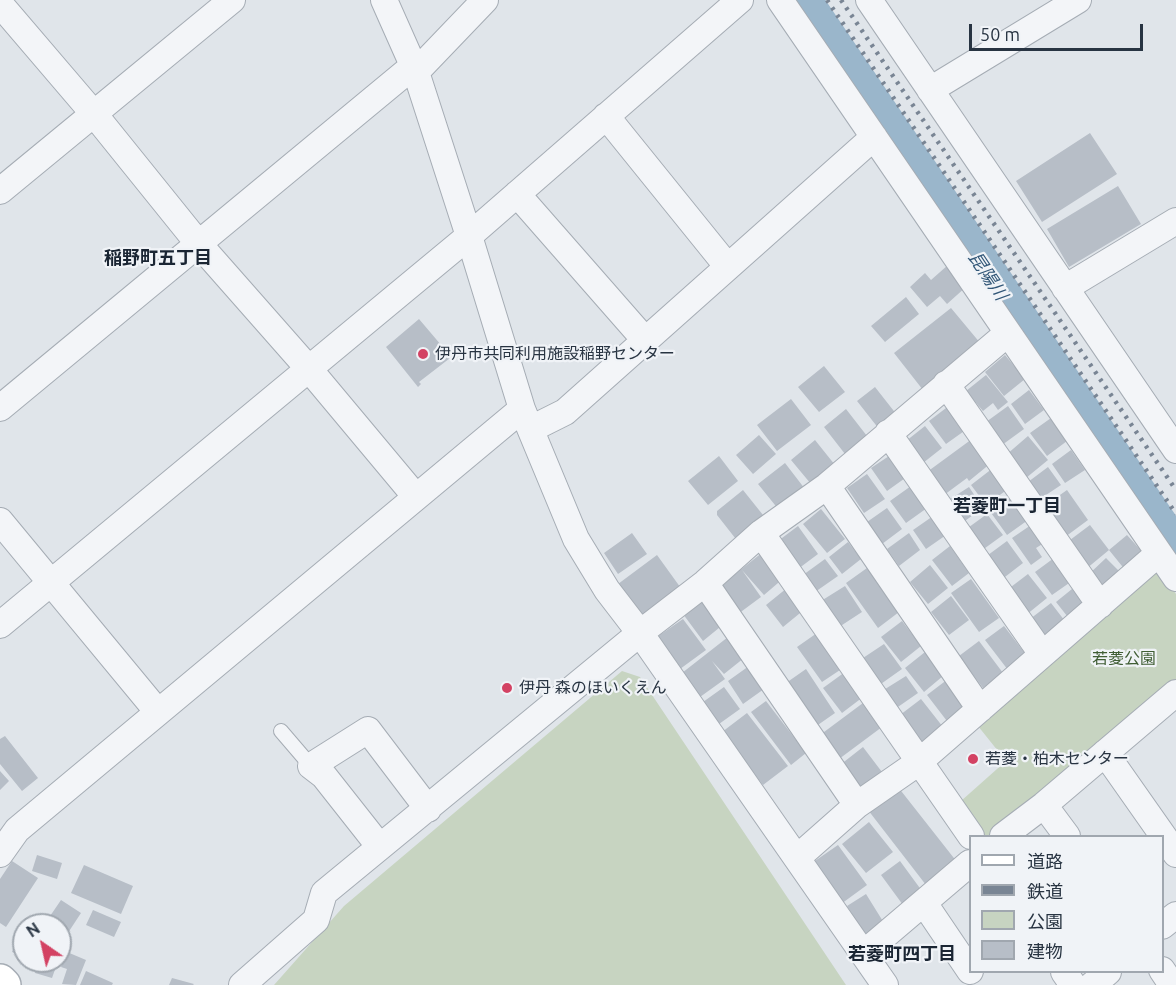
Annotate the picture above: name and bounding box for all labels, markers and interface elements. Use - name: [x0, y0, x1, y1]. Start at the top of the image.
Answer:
- scale bar: [972, 12, 1146, 50]
- text: 50 m: [980, 24, 1020, 44]
- district label: 稲野町五丁目: [104, 247, 212, 269]
- water label: 昆陽川: [964, 248, 1012, 304]
- place label: 伊丹市共同利用施設稲野センター: [435, 344, 675, 364]
- marker: 伊丹市共同利用施設稲野センター: [416, 347, 430, 361]
- district label: 若菱町一丁目: [953, 495, 1061, 517]
- park label: 若菱公園: [1092, 649, 1156, 669]
- place label: 伊丹 森のほいくえん: [519, 678, 667, 698]
- marker: 伊丹 森のほいくえん: [500, 681, 514, 695]
- place label: 若菱・柏木センター: [985, 749, 1129, 769]
- marker: 若菱・柏木センター: [966, 752, 980, 766]
- legend: [969, 835, 1164, 973]
- text: 道路: [1027, 851, 1063, 871]
- text: 鉄道: [1027, 881, 1063, 901]
- text: 公園: [1027, 911, 1063, 931]
- north arrow: [12, 913, 72, 973]
- text: N: [23, 919, 43, 941]
- text: 建物: [1027, 941, 1063, 961]
- district label: 若菱町四丁目: [848, 943, 956, 965]

